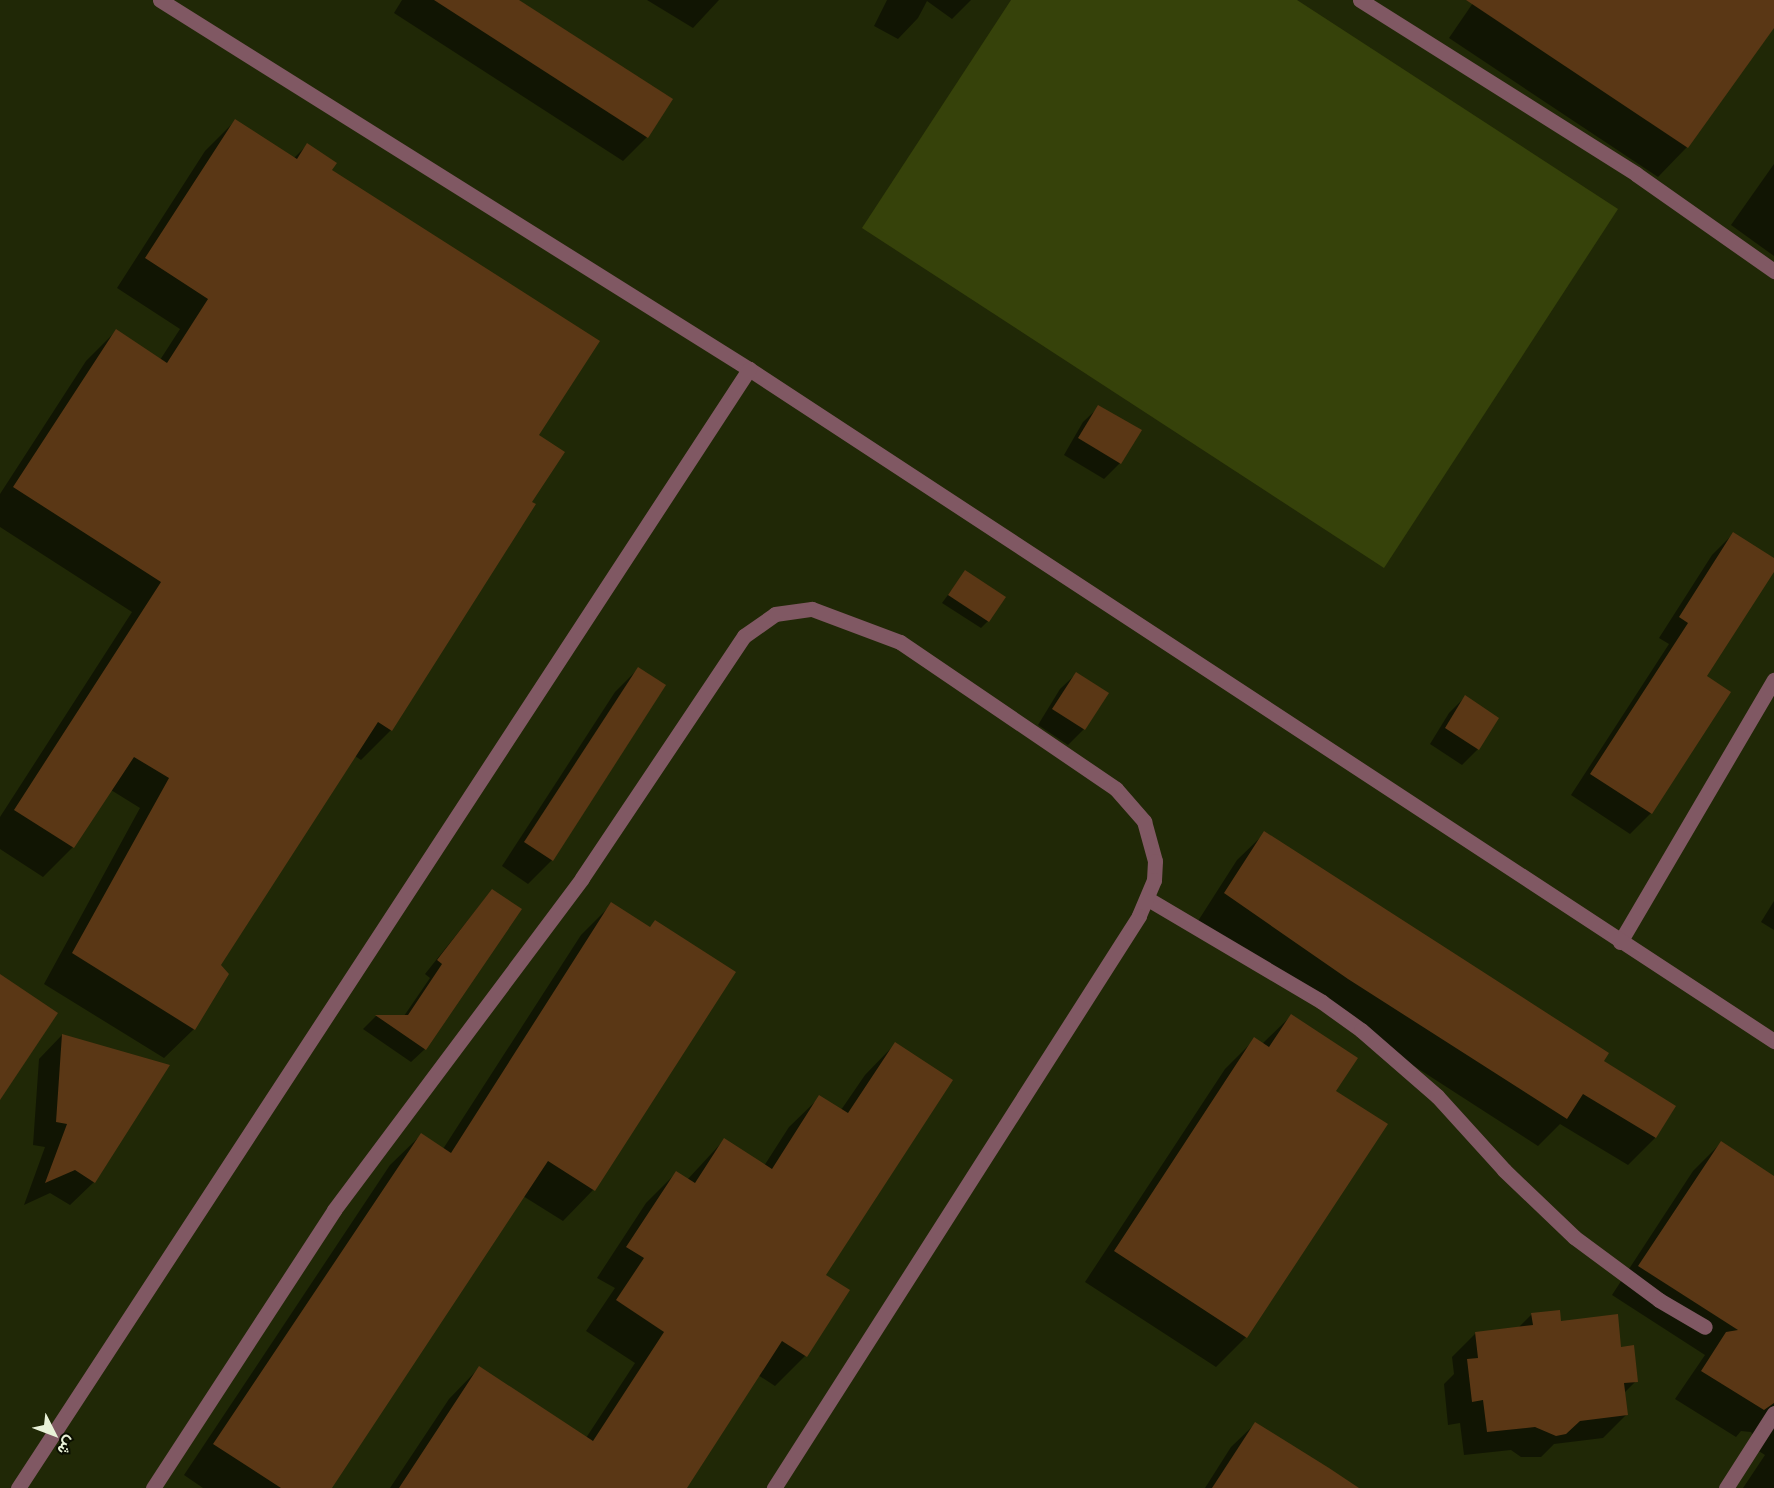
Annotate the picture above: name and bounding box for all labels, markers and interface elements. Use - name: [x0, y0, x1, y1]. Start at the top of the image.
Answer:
- north arrow: [24, 1404, 84, 1464]
- text: ش: [52, 1431, 83, 1461]

